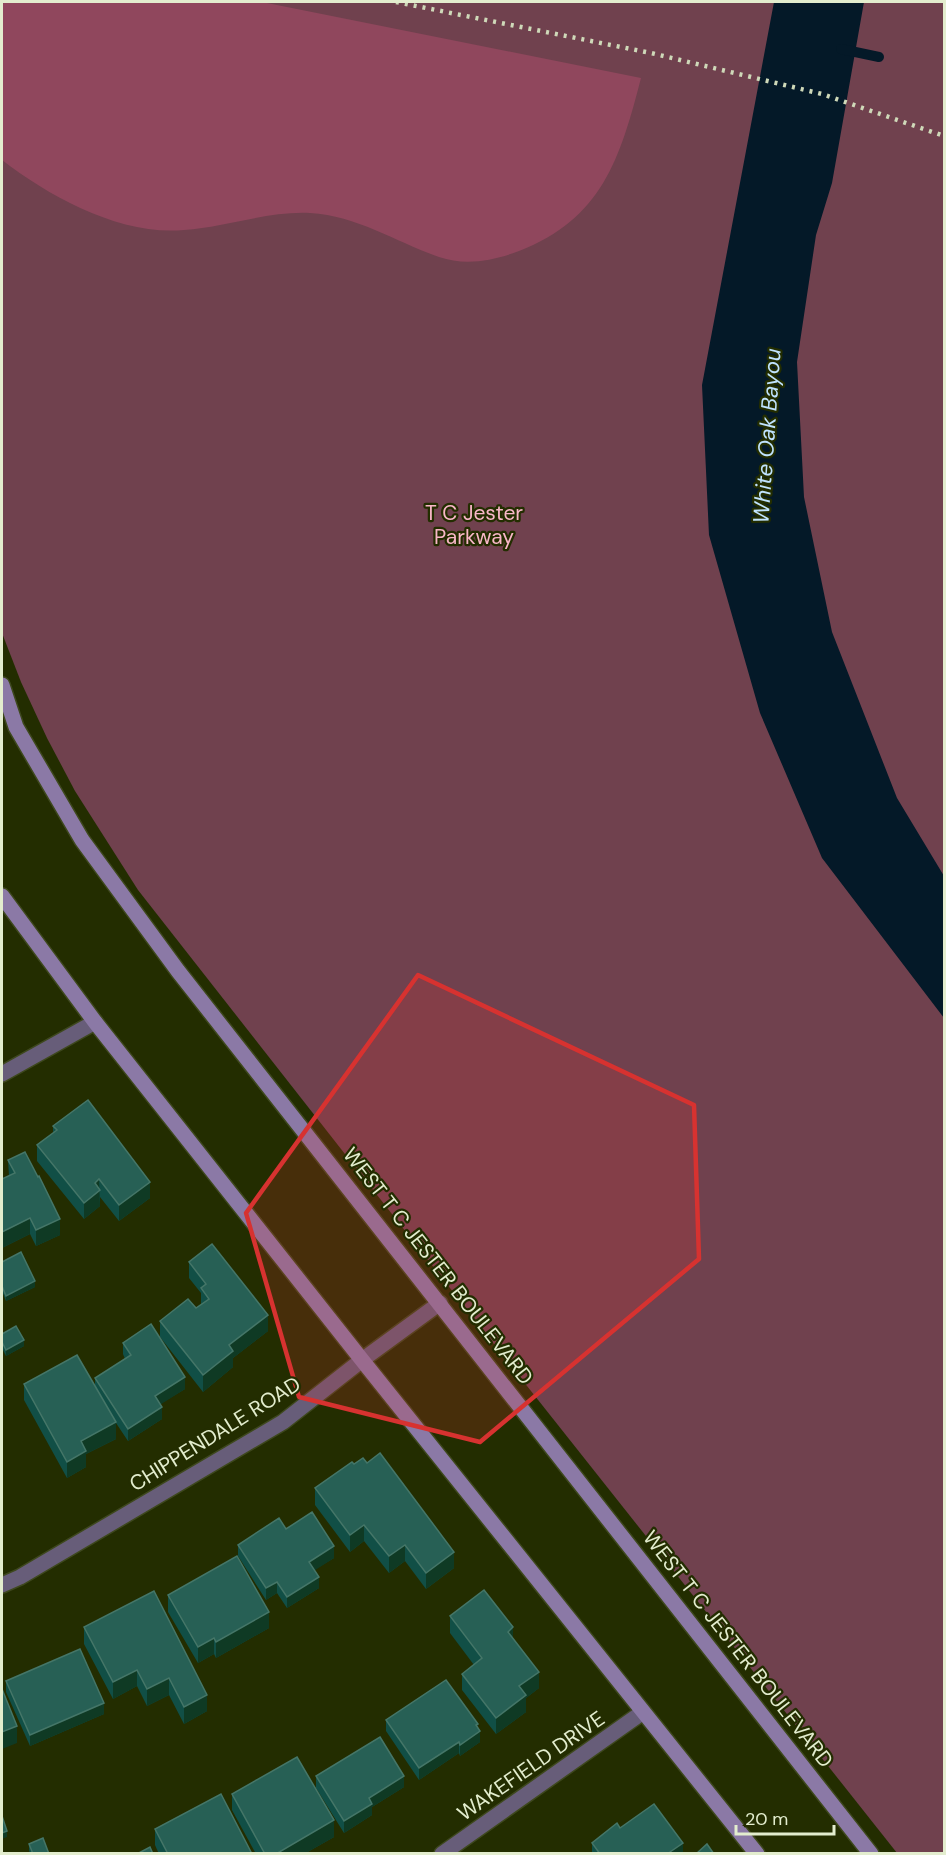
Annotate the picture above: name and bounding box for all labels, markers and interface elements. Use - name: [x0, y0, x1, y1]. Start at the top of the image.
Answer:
- water label: White Oak Bayou: [746, 347, 788, 525]
- park label: T C Jester Parkway: [425, 499, 523, 551]
- street label: WEST T C JESTER BOULEVARD: [337, 1142, 539, 1390]
- street label: CHIPPENDALE ROAD: [124, 1370, 306, 1498]
- street label: WEST T C JESTER BOULEVARD: [637, 1525, 839, 1773]
- street label: WAKEFIELD DRIVE: [452, 1705, 610, 1827]
- scale bar: [736, 1798, 834, 1836]
- text: 20 m: [745, 1807, 788, 1831]

